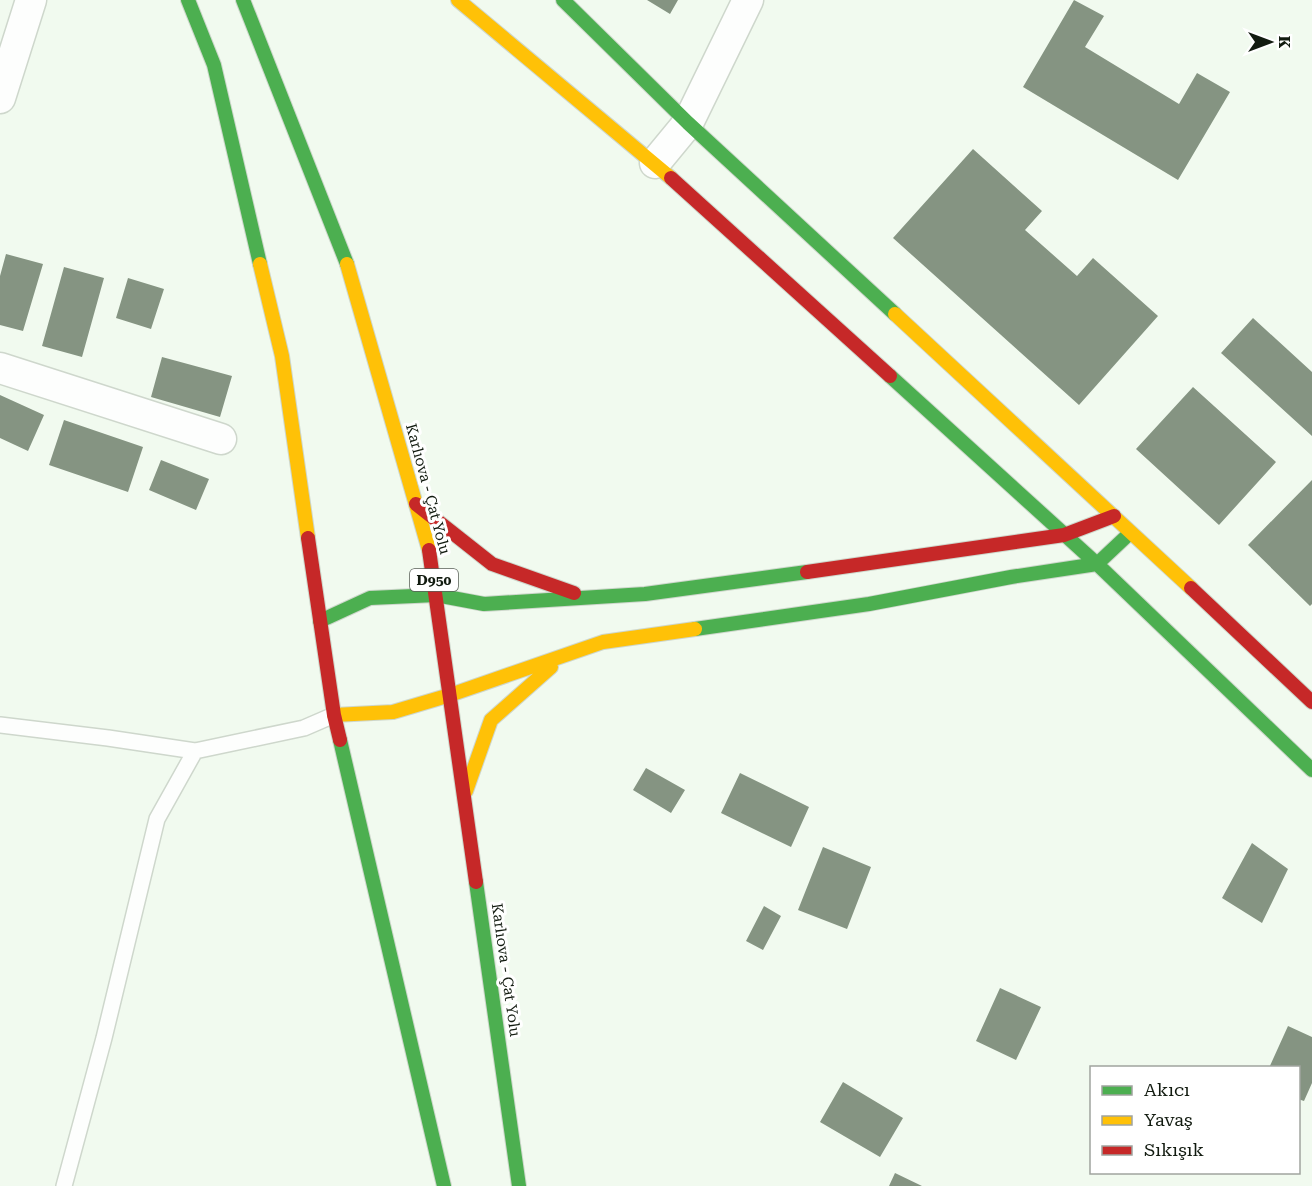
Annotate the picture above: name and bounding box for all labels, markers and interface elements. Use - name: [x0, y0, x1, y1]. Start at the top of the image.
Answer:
- north arrow: [1240, 12, 1300, 72]
- text: K: [1275, 36, 1294, 49]
- street label: Karlıova - Çat Yolu: [402, 422, 454, 557]
- road number: D950: [410, 569, 458, 591]
- street label: Karlıova - Çat Yolu: [488, 902, 524, 1038]
- legend: [1090, 1066, 1300, 1174]
- text: Akıcı: [1144, 1079, 1190, 1100]
- text: Yavaş: [1144, 1109, 1193, 1130]
- text: Sıkışık: [1144, 1139, 1204, 1160]

